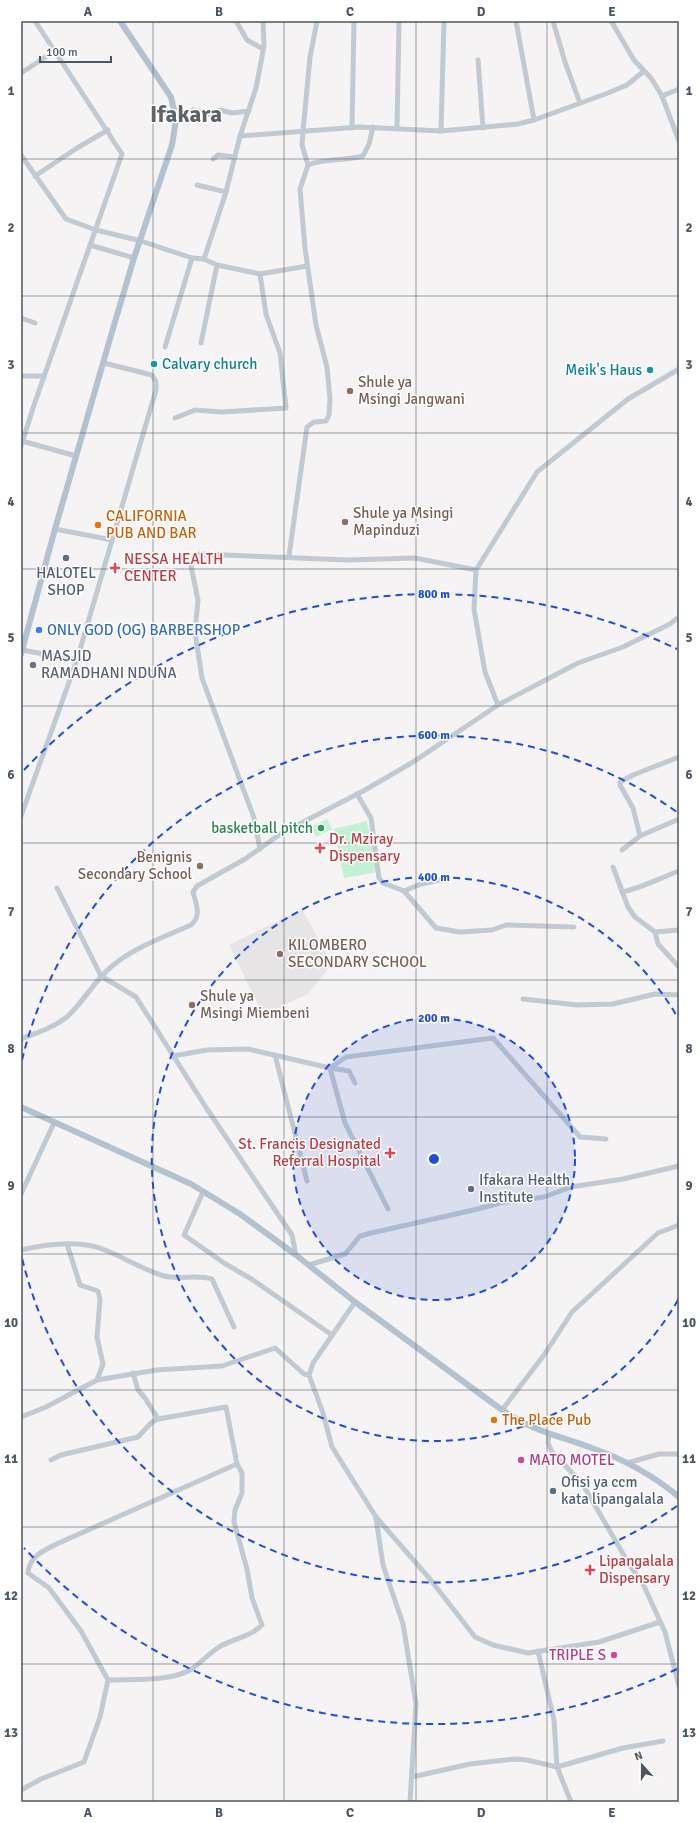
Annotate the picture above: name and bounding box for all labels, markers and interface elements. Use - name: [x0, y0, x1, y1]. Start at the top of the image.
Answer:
- text: A: [84, 4, 93, 20]
- text: B: [215, 4, 223, 20]
- text: C: [346, 4, 354, 20]
- text: D: [477, 4, 486, 20]
- text: E: [608, 4, 616, 20]
- scale bar: [40, 38, 111, 64]
- text: 100 m: [46, 45, 78, 60]
- text: 1: [7, 83, 15, 99]
- text: 1: [685, 83, 693, 99]
- district label: Ifakara: [150, 100, 222, 129]
- text: 2: [7, 220, 15, 236]
- text: 2: [685, 220, 693, 236]
- place label: Calvary church: [162, 355, 257, 373]
- text: 3: [7, 357, 15, 373]
- text: 3: [685, 357, 693, 373]
- marker: Calvary church: [149, 359, 159, 369]
- place label: Meik's Haus: [565, 361, 642, 379]
- marker: Meik's Haus: [645, 365, 655, 375]
- place label: Shule ya Msingi Jangwani: [358, 373, 465, 408]
- marker: Shule ya Msingi Jangwani: [345, 386, 355, 396]
- text: 4: [7, 494, 15, 510]
- text: 4: [685, 494, 693, 510]
- place label: Shule ya Msingi Mapinduzi: [353, 504, 453, 539]
- place label: CALIFORNIA PUB AND BAR: [106, 507, 197, 542]
- marker: Shule ya Msingi Mapinduzi: [340, 517, 350, 527]
- marker: CALIFORNIA PUB AND BAR: [93, 520, 103, 530]
- place label: NESSA HEALTH CENTER: [124, 550, 223, 585]
- marker: HALOTEL SHOP: [61, 553, 71, 563]
- marker: NESSA HEALTH CENTER: [109, 562, 121, 574]
- place label: HALOTEL SHOP: [36, 564, 96, 599]
- text: 800 m: [418, 587, 450, 602]
- place label: ONLY GOD (OG) BARBERSHOP: [47, 621, 240, 639]
- marker: ONLY GOD (OG) BARBERSHOP: [34, 625, 44, 635]
- text: 5: [7, 630, 15, 646]
- text: 5: [685, 630, 693, 646]
- place label: MASJID RAMADHANI NDUNA: [41, 647, 177, 682]
- marker: MASJID RAMADHANI NDUNA: [28, 660, 38, 670]
- text: 600 m: [418, 728, 450, 743]
- text: 6: [7, 767, 15, 783]
- text: 6: [685, 767, 693, 783]
- place label: basketball pitch: [211, 819, 313, 837]
- marker: basketball pitch: [316, 823, 326, 833]
- place label: Dr. Mziray Dispensary: [329, 830, 400, 865]
- marker: Dr. Mziray Dispensary: [314, 842, 326, 854]
- place label: Benignis Secondary School: [78, 848, 192, 883]
- marker: Benignis Secondary School: [195, 861, 205, 871]
- text: 400 m: [418, 870, 450, 885]
- text: 7: [7, 904, 15, 920]
- text: 7: [685, 904, 693, 920]
- place label: KILOMBERO SECONDARY SCHOOL: [288, 936, 427, 971]
- marker: KILOMBERO SECONDARY SCHOOL: [275, 949, 285, 959]
- place label: Shule ya Msingi Miembeni: [200, 987, 310, 1022]
- marker: Shule ya Msingi Miembeni: [187, 1000, 197, 1010]
- text: 200 m: [418, 1011, 450, 1026]
- text: 8: [7, 1041, 15, 1057]
- text: 8: [685, 1041, 693, 1057]
- place label: St. Francis Designated Referral Hospital: [238, 1135, 381, 1170]
- marker: St. Francis Designated Referral Hospital: [384, 1147, 396, 1159]
- centre of rings: [427, 1152, 441, 1166]
- place label: Ifakara Health Institute: [479, 1171, 570, 1206]
- text: 9: [7, 1178, 15, 1194]
- text: 9: [685, 1178, 693, 1194]
- marker: Ifakara Health Institute: [466, 1184, 476, 1194]
- text: 10: [4, 1315, 18, 1331]
- text: 10: [682, 1315, 696, 1331]
- place label: The Place Pub: [502, 1411, 591, 1429]
- marker: The Place Pub: [489, 1415, 499, 1425]
- text: 11: [4, 1451, 18, 1467]
- place label: MATO MOTEL: [529, 1451, 615, 1469]
- text: 11: [682, 1451, 696, 1467]
- marker: MATO MOTEL: [516, 1455, 526, 1465]
- place label: Ofisi ya ccm kata lipangalala: [561, 1473, 664, 1508]
- marker: Ofisi ya ccm kata lipangalala: [548, 1486, 558, 1496]
- place label: Lipangalala Dispensary: [599, 1552, 674, 1587]
- marker: Lipangalala Dispensary: [584, 1564, 596, 1576]
- text: 12: [4, 1588, 18, 1604]
- text: 12: [682, 1588, 696, 1604]
- place label: TRIPLE S: [549, 1646, 606, 1664]
- marker: TRIPLE S: [609, 1650, 619, 1660]
- text: 13: [4, 1725, 18, 1741]
- text: 13: [682, 1725, 696, 1741]
- north arrow: [622, 1745, 662, 1785]
- text: N: [633, 1749, 644, 1764]
- text: A: [84, 1805, 93, 1821]
- text: B: [215, 1805, 223, 1821]
- text: C: [346, 1805, 354, 1821]
- text: D: [477, 1805, 486, 1821]
- text: E: [608, 1805, 616, 1821]

